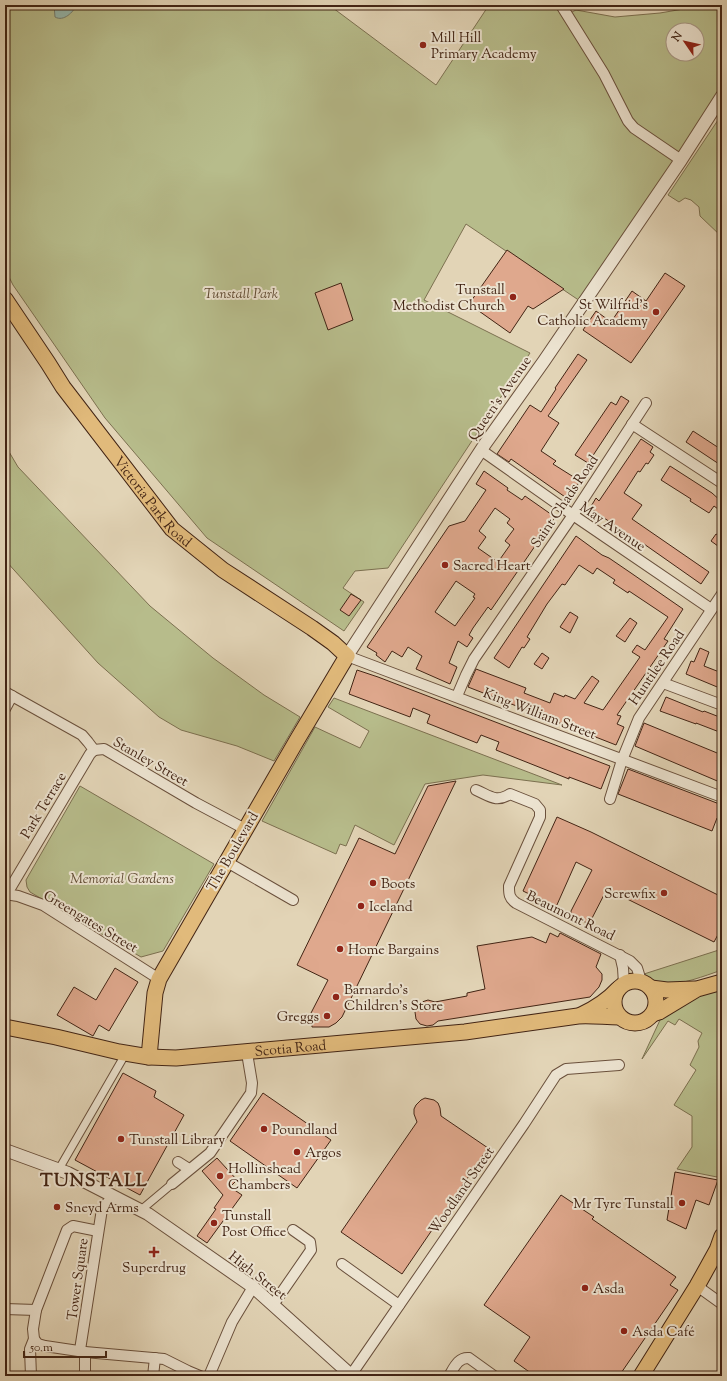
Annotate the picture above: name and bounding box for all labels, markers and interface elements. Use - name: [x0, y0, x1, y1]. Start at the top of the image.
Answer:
- north arrow: [665, 22, 705, 62]
- place label: Mill Hill Primary Academy: [431, 29, 537, 65]
- text: N: [668, 29, 687, 46]
- marker: Mill Hill Primary Academy: [418, 40, 428, 50]
- place label: Tunstall Methodist Church: [393, 281, 505, 317]
- park label: Tunstall Park: [204, 285, 279, 305]
- marker: Tunstall Methodist Church: [508, 292, 518, 302]
- place label: St Wilfrid's Catholic Academy: [537, 296, 648, 332]
- marker: St Wilfrid's Catholic Academy: [651, 307, 661, 317]
- street label: Queen's Avenue: [464, 353, 537, 446]
- street label: Saint Chads Road: [527, 452, 604, 553]
- street label: Victoria Park Road: [108, 453, 195, 553]
- street label: May Avenue: [575, 498, 649, 557]
- place label: Sacred Heart: [453, 557, 531, 577]
- marker: Sacred Heart: [440, 560, 450, 570]
- street label: Huntilee Road: [625, 626, 690, 710]
- street label: King William Street: [480, 684, 599, 746]
- street label: Stanley Street: [109, 733, 192, 793]
- street label: Park Terrace: [17, 769, 72, 843]
- street label: The Boulevard: [203, 808, 265, 895]
- park label: Memorial Gardens: [70, 870, 174, 890]
- place label: Boots: [381, 875, 415, 895]
- marker: Boots: [368, 878, 378, 888]
- place label: Screwfix: [604, 885, 656, 905]
- street label: Greengates Street: [39, 887, 141, 959]
- street label: Beaumont Road: [523, 887, 618, 947]
- marker: Screwfix: [659, 888, 669, 898]
- place label: Iceland: [369, 898, 413, 918]
- marker: Iceland: [356, 901, 366, 911]
- place label: Home Bargains: [348, 941, 439, 961]
- marker: Home Bargains: [335, 944, 345, 954]
- place label: Barnardo's Children's Store: [344, 981, 443, 1017]
- marker: Barnardo's Children's Store: [331, 992, 341, 1002]
- place label: Greggs: [277, 1008, 319, 1028]
- marker: Greggs: [322, 1011, 332, 1021]
- street label: Scotia Road: [254, 1037, 327, 1063]
- place label: Poundland: [272, 1121, 338, 1141]
- marker: Poundland: [259, 1124, 269, 1134]
- place label: Tunstall Library: [129, 1131, 225, 1151]
- marker: Tunstall Library: [116, 1134, 126, 1144]
- street label: Woodland Street: [425, 1143, 500, 1239]
- place label: Argos: [305, 1144, 341, 1164]
- marker: Argos: [292, 1147, 302, 1157]
- place label: Hollinshead Chambers: [228, 1160, 301, 1196]
- district label: TUNSTALL: [40, 1169, 148, 1195]
- marker: Hollinshead Chambers: [215, 1171, 225, 1181]
- place label: Mr Tyre Tunstall: [573, 1195, 674, 1215]
- marker: Mr Tyre Tunstall: [677, 1198, 687, 1208]
- place label: Sneyd Arms: [65, 1199, 139, 1219]
- marker: Sneyd Arms: [52, 1202, 62, 1212]
- place label: Tunstall Post Office: [222, 1207, 286, 1243]
- marker: Tunstall Post Office: [209, 1218, 219, 1228]
- street label: Tower Square: [63, 1237, 95, 1322]
- marker: Superdrug: [149, 1247, 159, 1257]
- street label: High Street: [223, 1247, 290, 1306]
- place label: Superdrug: [122, 1259, 186, 1279]
- place label: Asda: [593, 1280, 625, 1300]
- marker: Asda: [580, 1283, 590, 1293]
- place label: Asda Café: [632, 1323, 695, 1343]
- marker: Asda Café: [619, 1326, 629, 1336]
- scale bar: [24, 1333, 106, 1359]
- text: 50 m: [29, 1339, 53, 1357]

